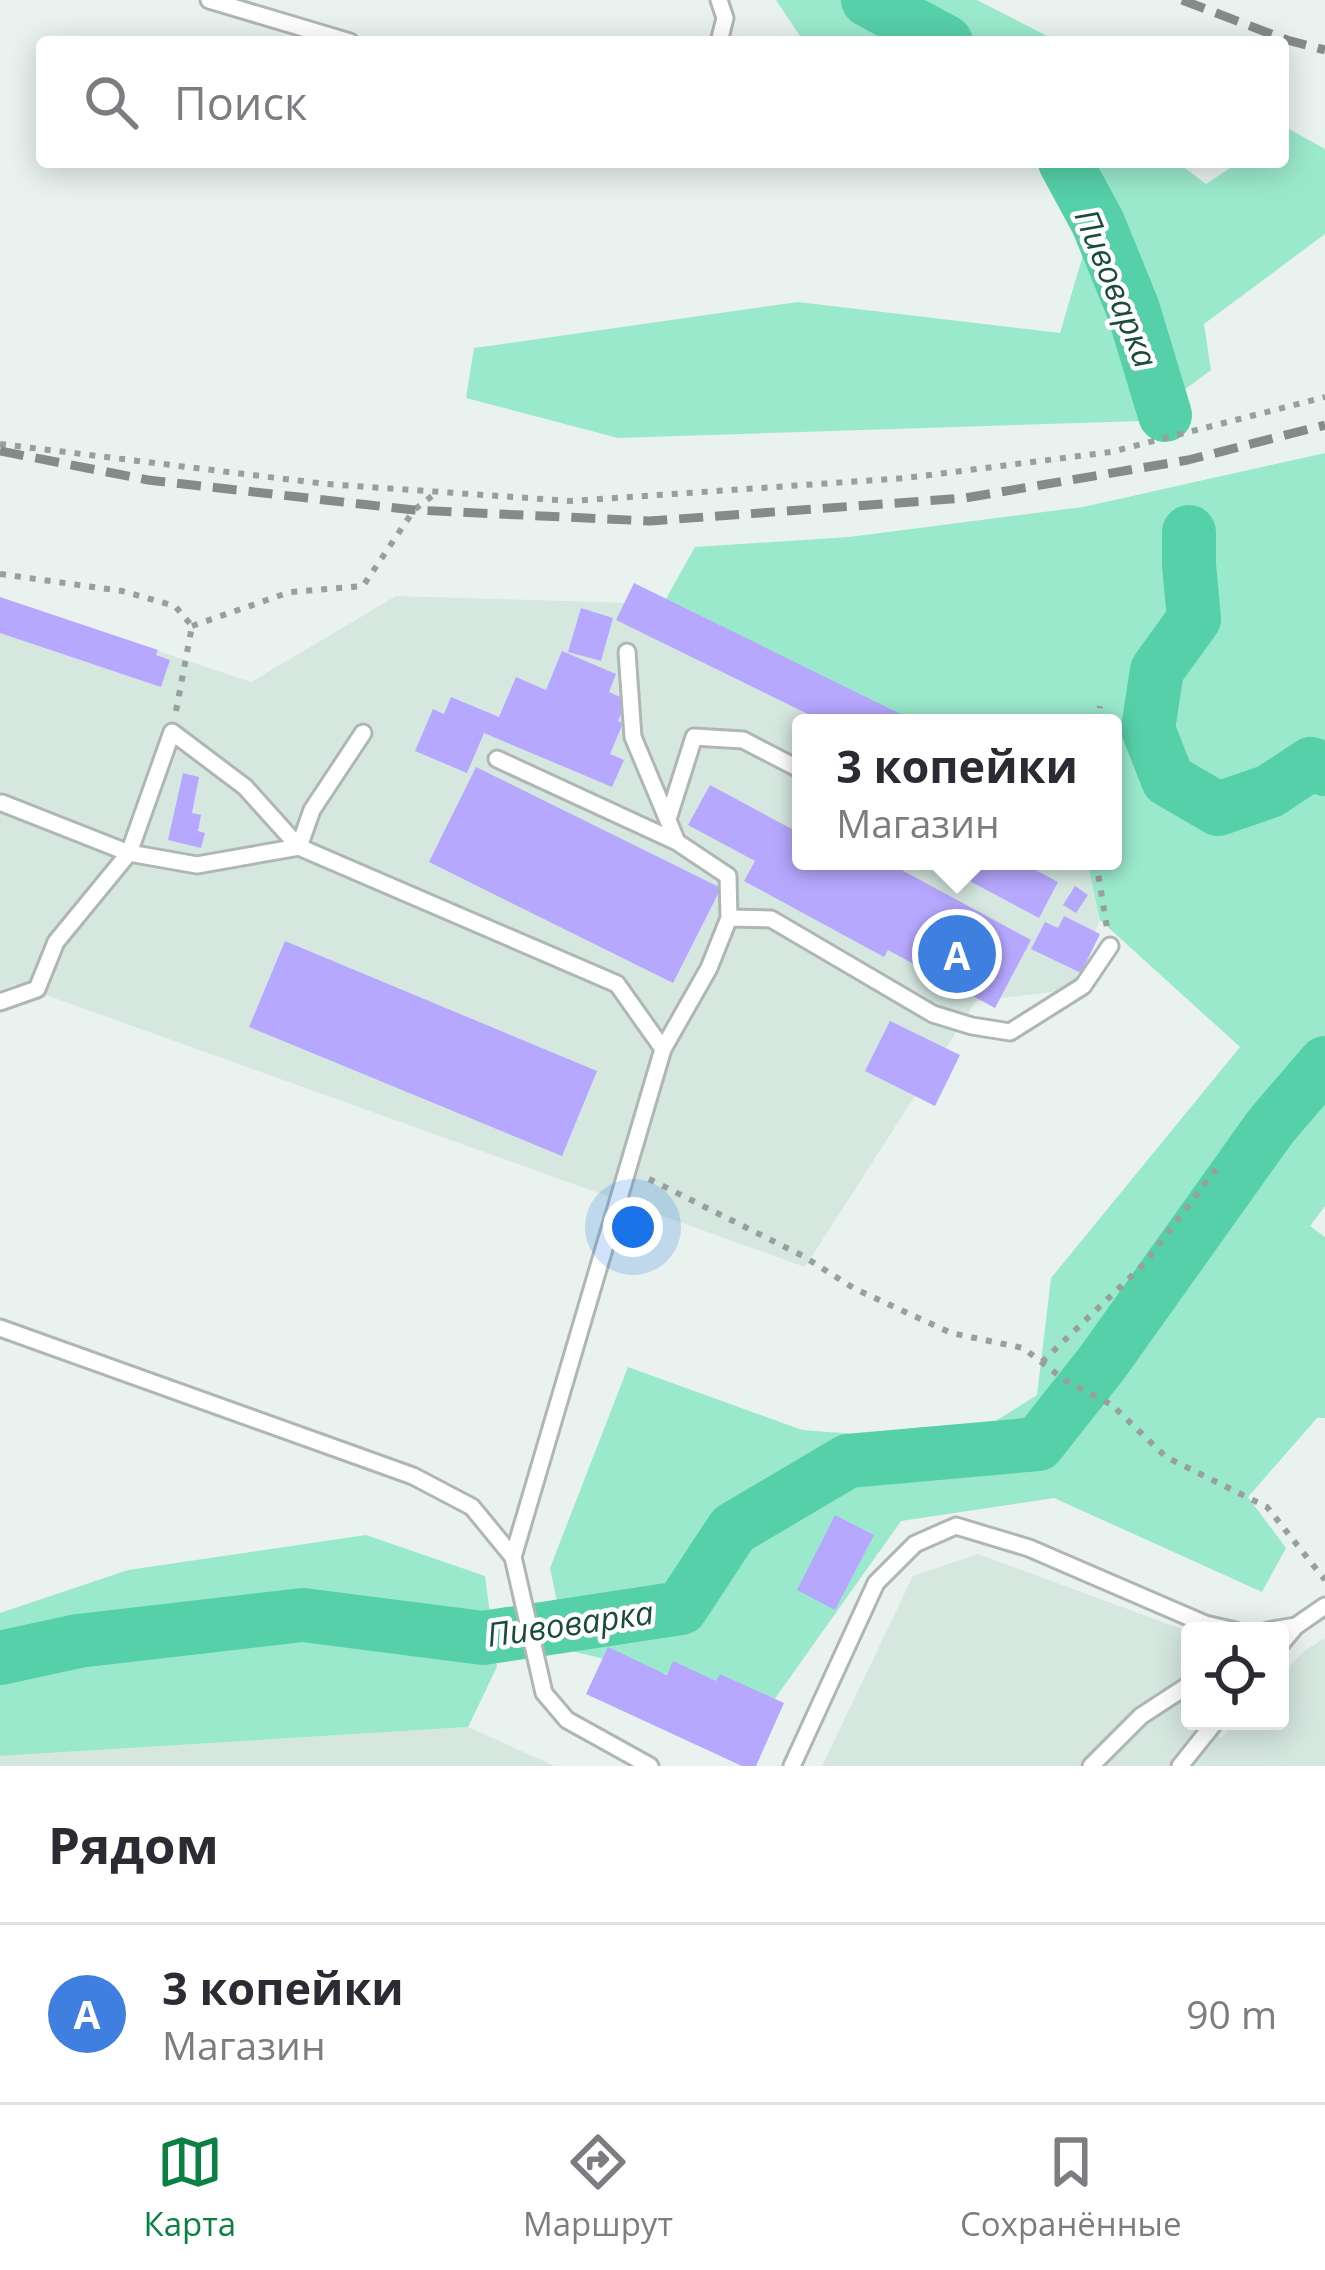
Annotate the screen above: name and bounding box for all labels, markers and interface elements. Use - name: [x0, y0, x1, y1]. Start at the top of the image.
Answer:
- search box: [36, 36, 1289, 168]
- icon: search: [78, 69, 144, 135]
- text: Поиск: [174, 72, 307, 133]
- water label: Пивоварка: [1065, 202, 1169, 374]
- popup: [792, 714, 1122, 870]
- text: 3 копейки: [836, 735, 1078, 796]
- text: Магазин: [836, 796, 1000, 849]
- pin: A: [918, 909, 996, 999]
- your location: [603, 1197, 663, 1257]
- water label: Пивоварка: [484, 1589, 656, 1657]
- map controls: [1181, 1622, 1289, 1730]
- button: locate: [1181, 1622, 1289, 1730]
- text: Рядом: [48, 1809, 219, 1879]
- text: 3 копейки: [162, 1957, 404, 2018]
- text: A: [74, 1987, 100, 2040]
- text: 90 m: [1186, 1987, 1277, 2040]
- text: Магазин: [162, 2018, 326, 2071]
- tab: Карта: [144, 2129, 236, 2246]
- tab: Маршрут: [523, 2129, 673, 2246]
- tab: Сохранённые: [960, 2129, 1181, 2246]

